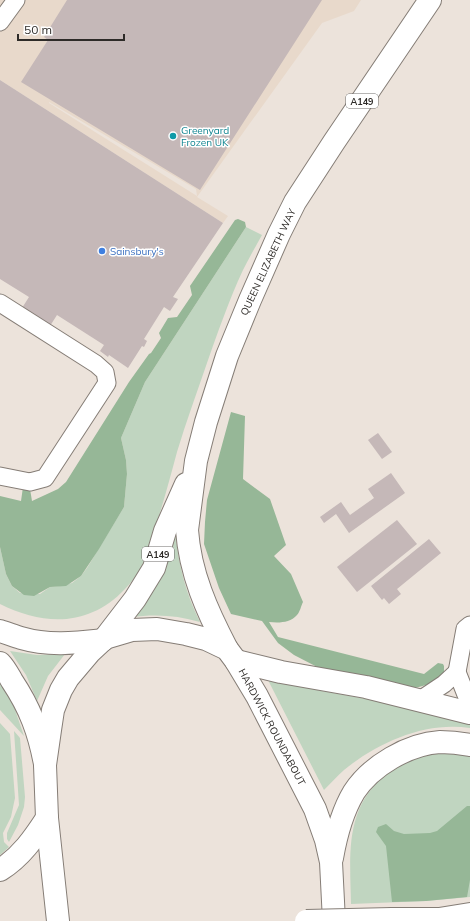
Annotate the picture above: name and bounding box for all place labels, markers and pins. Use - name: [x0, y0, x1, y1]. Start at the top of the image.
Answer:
- place label: Greenyard Frozen UK: [181, 124, 229, 149]
- marker: Greenyard Frozen UK: [168, 131, 178, 141]
- place label: Sainsbury's: [110, 245, 164, 258]
- marker: Sainsbury's: [97, 246, 107, 256]

